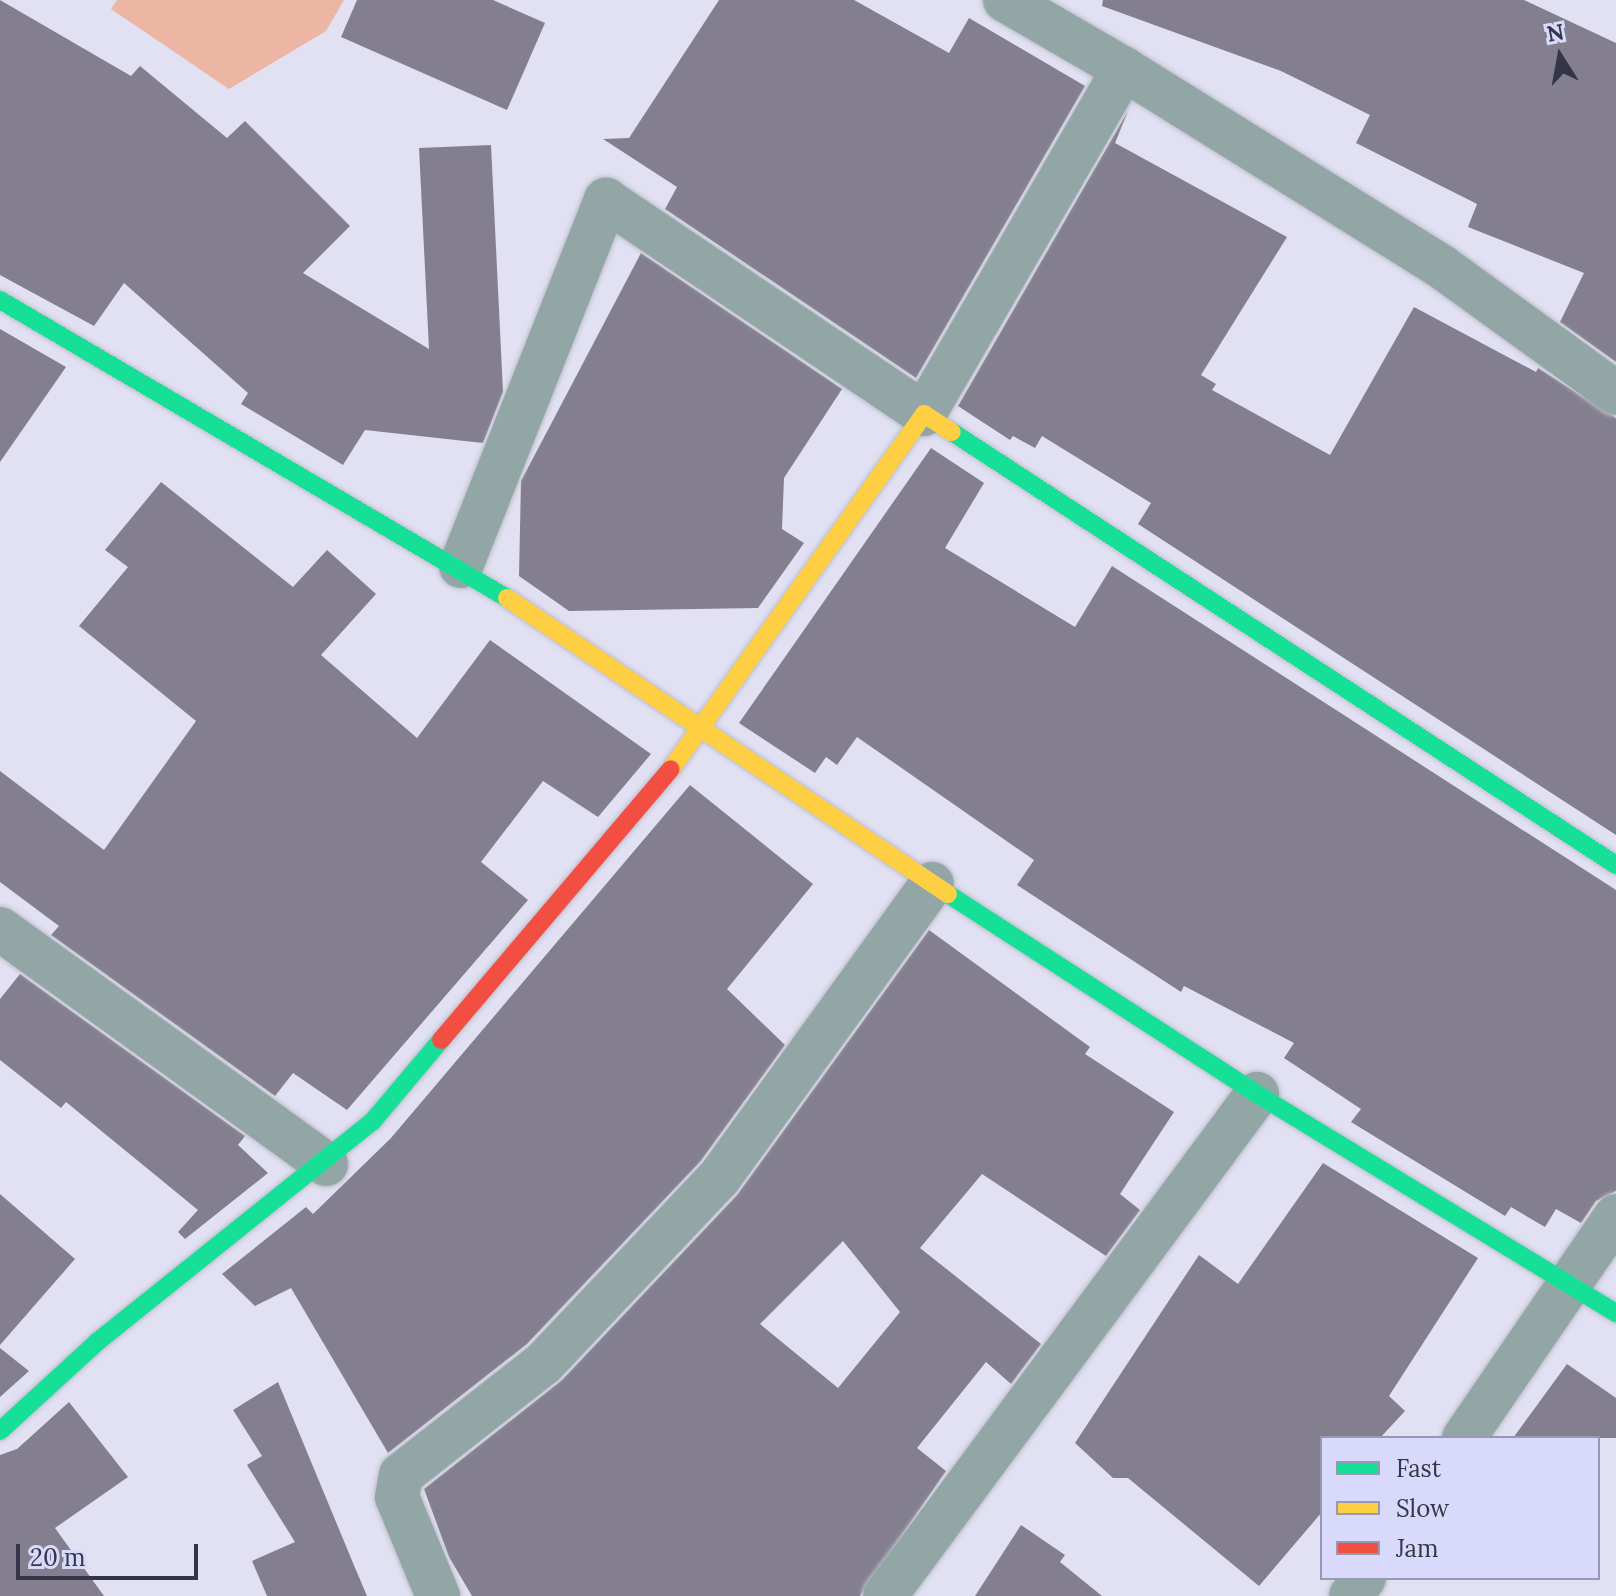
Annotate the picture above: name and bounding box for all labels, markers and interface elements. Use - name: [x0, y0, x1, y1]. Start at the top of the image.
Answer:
- north arrow: [1520, 16, 1600, 96]
- text: N: [1544, 17, 1566, 48]
- legend: [1320, 1436, 1600, 1580]
- text: Fast: [1396, 1453, 1441, 1484]
- text: Slow: [1396, 1493, 1449, 1524]
- scale bar: [20, 1528, 202, 1578]
- text: Jam: [1396, 1533, 1438, 1564]
- text: 20 m: [30, 1542, 86, 1573]

